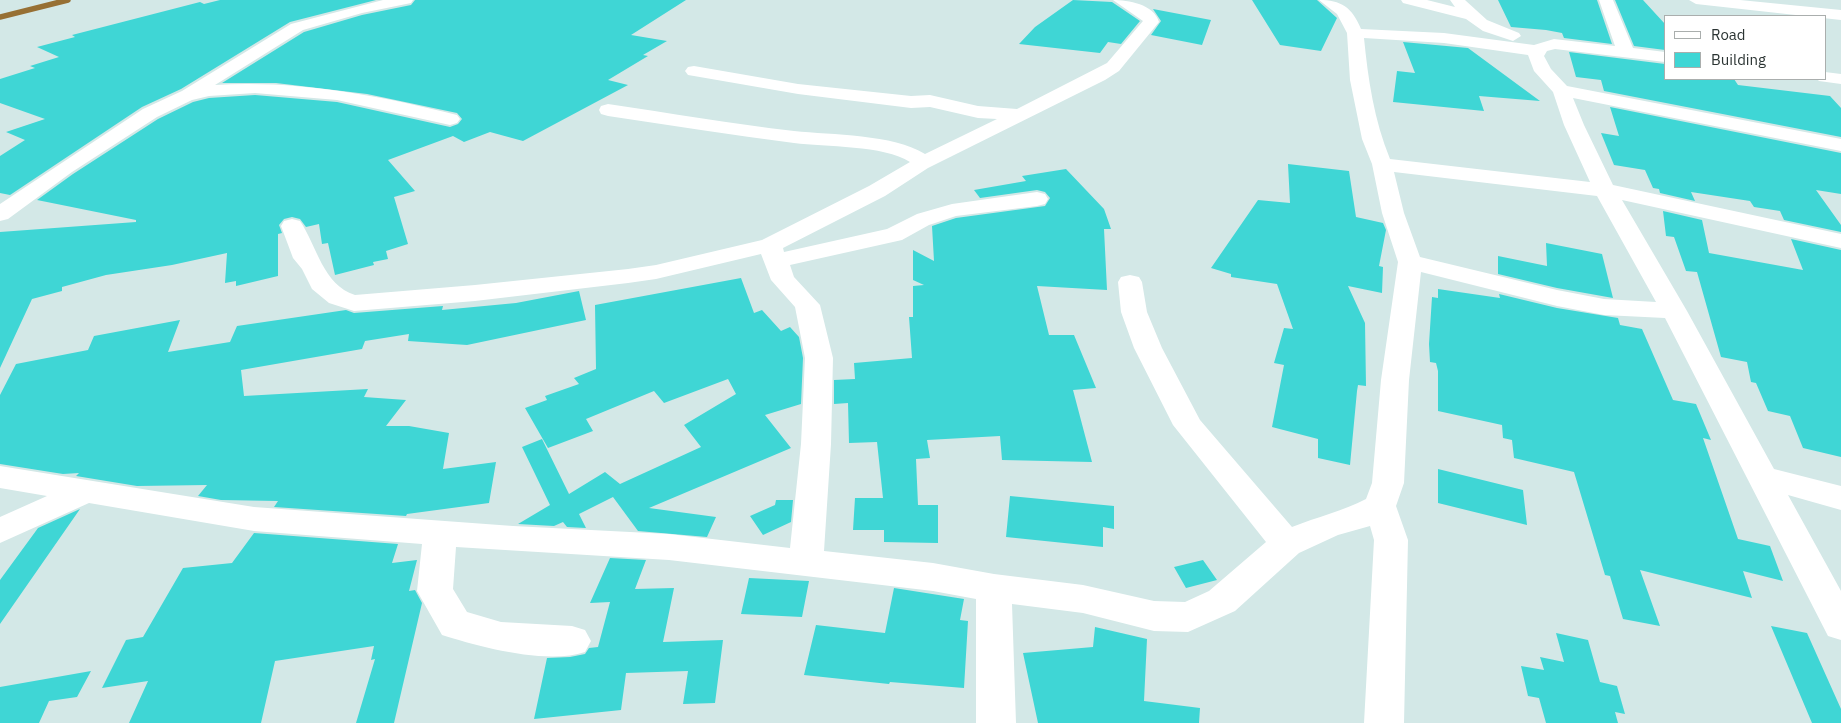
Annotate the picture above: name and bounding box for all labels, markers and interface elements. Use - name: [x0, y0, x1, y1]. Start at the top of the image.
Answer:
- legend: [1664, 15, 1826, 80]
- text: Road: [1711, 25, 1746, 44]
- text: Building: [1711, 50, 1766, 69]

